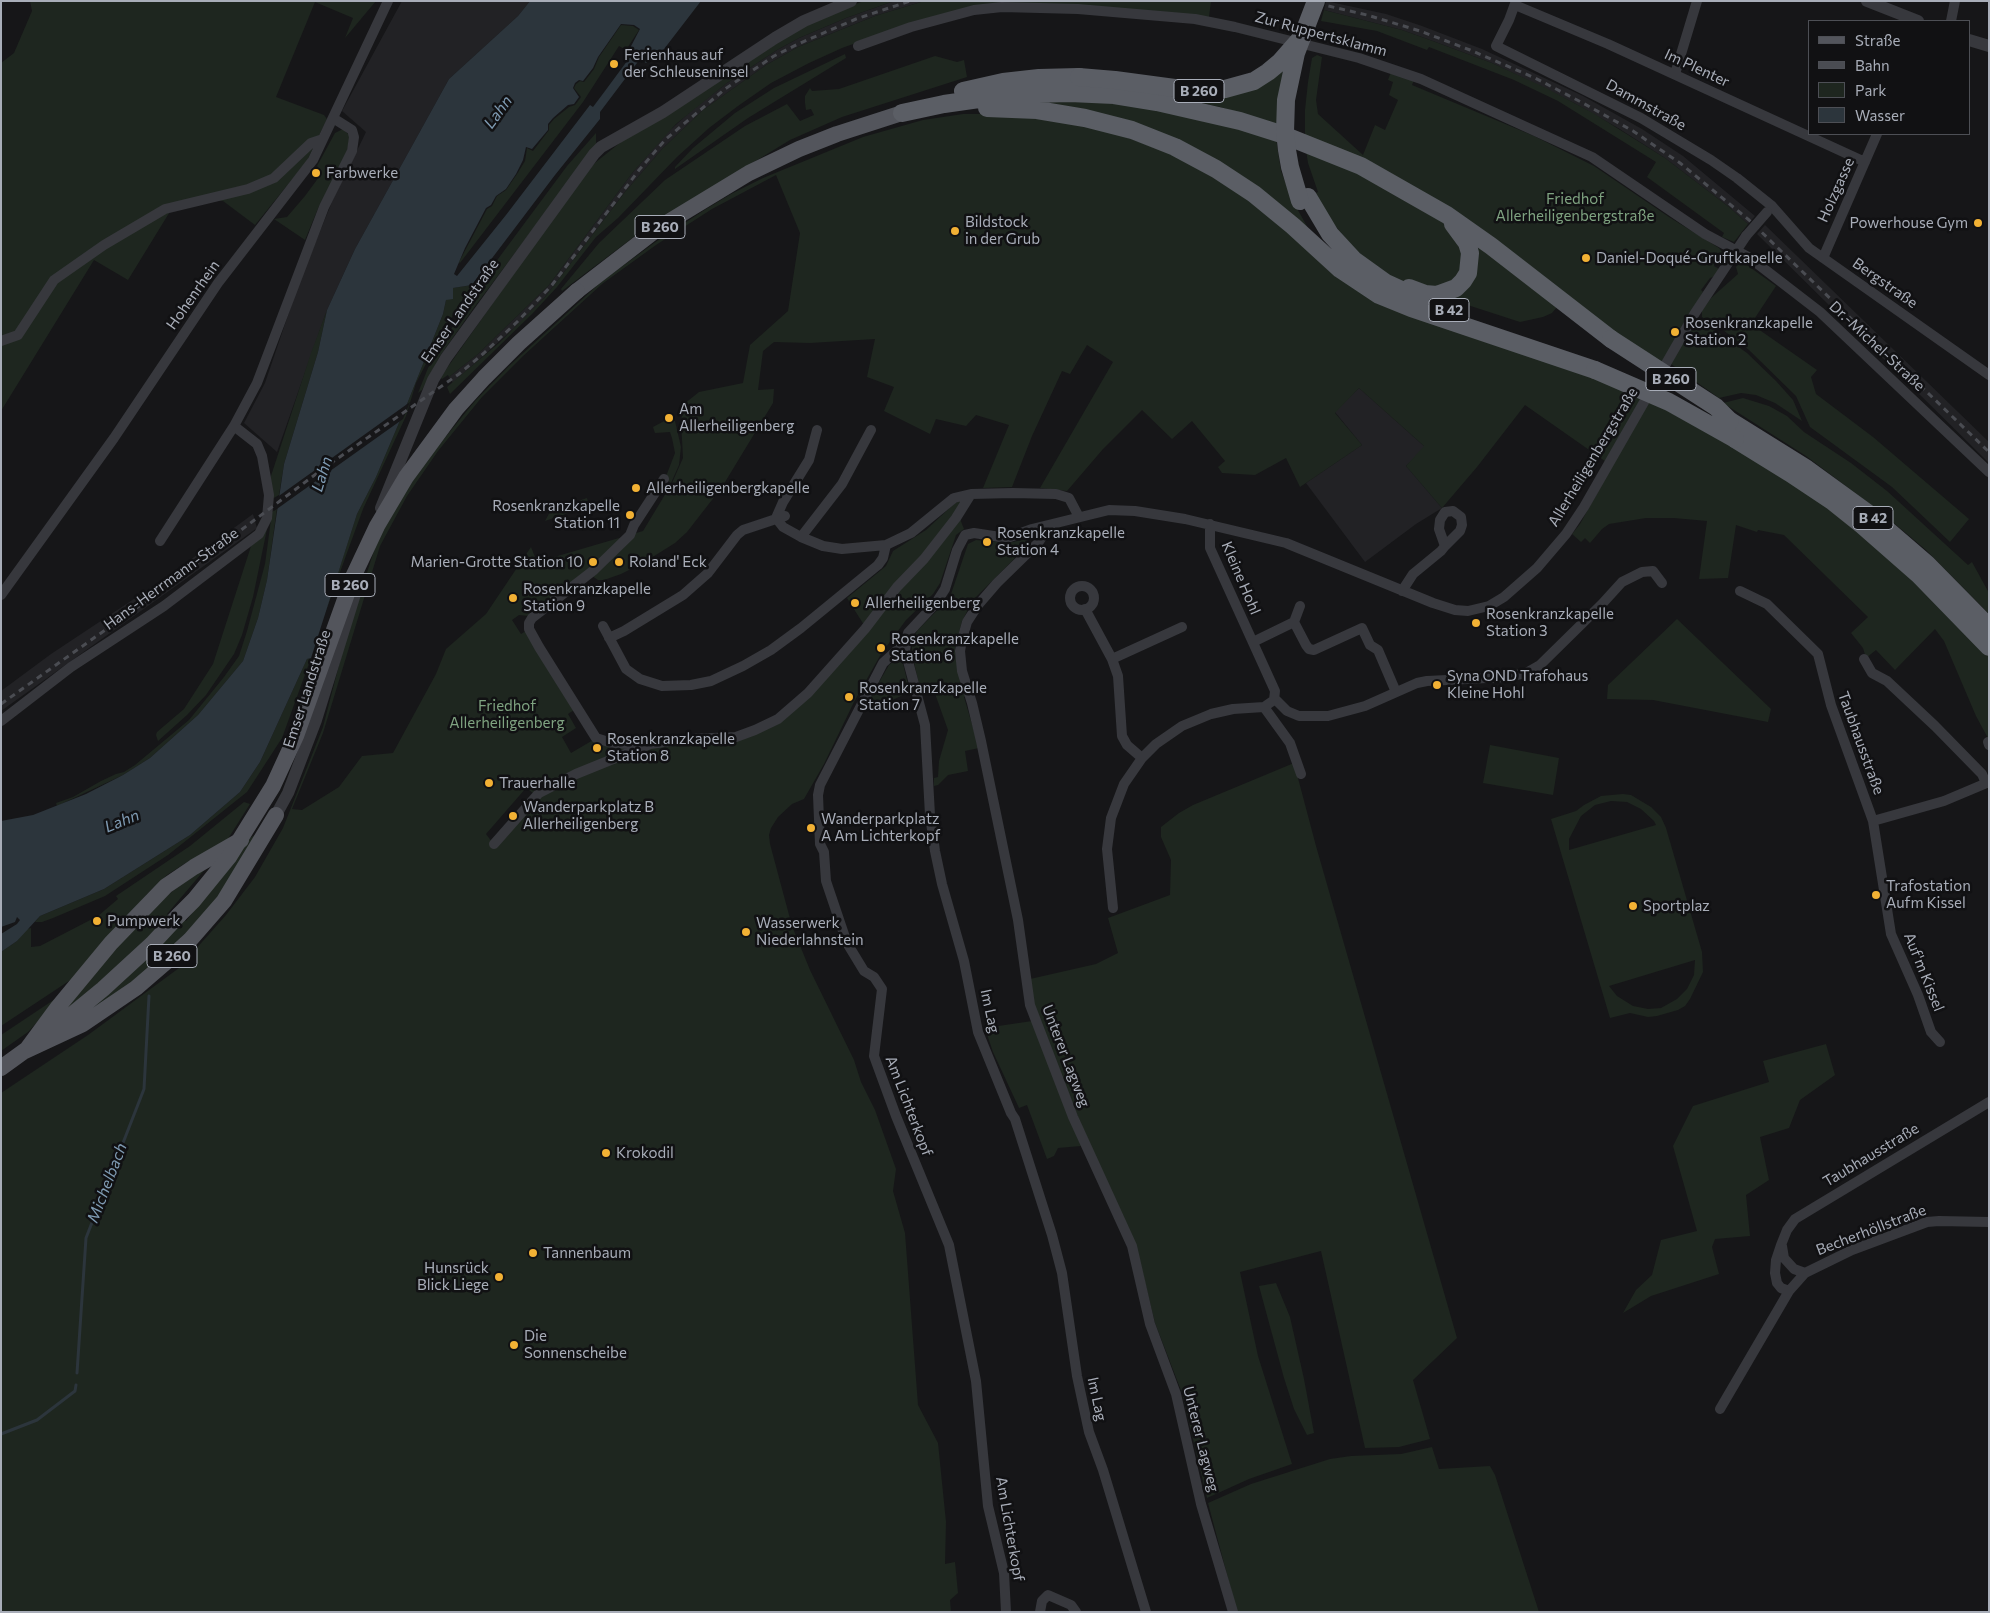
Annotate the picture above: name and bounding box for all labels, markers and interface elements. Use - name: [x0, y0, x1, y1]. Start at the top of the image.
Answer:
- street label: Zur Ruppertsklamm: [1253, 8, 1389, 60]
- legend: [1808, 20, 1970, 135]
- text: Straße: [1855, 31, 1901, 49]
- street label: Im Plenter: [1662, 45, 1732, 91]
- place label: Ferienhaus auf der Schleuseninsel: [624, 46, 749, 81]
- text: Bahn: [1855, 56, 1890, 74]
- marker: Ferienhaus auf der Schleuseninsel: [608, 58, 620, 70]
- street label: Dammstraße: [1603, 76, 1689, 134]
- road number: B 260: [1174, 80, 1224, 102]
- text: Park: [1855, 81, 1886, 99]
- water label: Lahn: [480, 92, 516, 132]
- text: Wasser: [1855, 106, 1905, 124]
- street label: Holzgasse: [1814, 155, 1858, 225]
- place label: Farbwerke: [326, 164, 398, 182]
- marker: Farbwerke: [310, 167, 322, 179]
- park label: Friedhof Allerheiligenbergstraße: [1496, 190, 1654, 225]
- place label: Bildstock in der Grub: [965, 213, 1040, 248]
- place label: Powerhouse Gym: [1849, 214, 1968, 232]
- road number: B 260: [635, 216, 685, 238]
- marker: Powerhouse Gym: [1972, 217, 1984, 229]
- marker: Bildstock in der Grub: [949, 225, 961, 237]
- place label: Daniel-Doqué-Gruftkapelle: [1596, 249, 1783, 267]
- marker: Daniel-Doqué-Gruftkapelle: [1580, 252, 1592, 264]
- street label: Bergstraße: [1849, 254, 1921, 312]
- street label: Emser Landstraße: [417, 255, 503, 367]
- street label: Hohenrhein: [163, 257, 223, 333]
- street label: Dr.-Michel-Straße: [1826, 297, 1928, 395]
- road number: B 42: [1429, 298, 1469, 322]
- place label: Rosenkranzkapelle Station 2: [1685, 314, 1813, 349]
- marker: Rosenkranzkapelle Station 2: [1669, 326, 1681, 338]
- road number: B 260: [1646, 368, 1696, 390]
- street label: Allerheiligenbergstraße: [1544, 384, 1642, 530]
- place label: Am Allerheiligenberg: [679, 400, 794, 435]
- marker: Am Allerheiligenberg: [663, 412, 675, 424]
- water label: Lahn: [308, 454, 336, 494]
- place label: Allerheiligenbergkapelle: [646, 479, 810, 497]
- marker: Allerheiligenbergkapelle: [630, 482, 642, 494]
- place label: Rosenkranzkapelle Station 11: [492, 497, 620, 532]
- road number: B 42: [1853, 506, 1893, 530]
- marker: Rosenkranzkapelle Station 11: [624, 509, 636, 521]
- street label: Hans-Herrmann-Straße: [100, 524, 242, 634]
- place label: Rosenkranzkapelle Station 4: [997, 524, 1125, 559]
- marker: Rosenkranzkapelle Station 4: [981, 536, 993, 548]
- street label: Kleine Hohl: [1218, 539, 1264, 617]
- place label: Marien-Grotte Station 10: [410, 553, 583, 571]
- place label: Roland' Eck: [629, 553, 707, 571]
- marker: Marien-Grotte Station 10: [587, 556, 599, 568]
- marker: Roland' Eck: [613, 556, 625, 568]
- road number: B 260: [325, 574, 375, 596]
- place label: Rosenkranzkapelle Station 9: [523, 580, 651, 615]
- marker: Rosenkranzkapelle Station 9: [507, 592, 519, 604]
- place label: Allerheiligenberg: [865, 594, 980, 612]
- marker: Allerheiligenberg: [849, 597, 861, 609]
- place label: Rosenkranzkapelle Station 3: [1486, 605, 1614, 640]
- marker: Rosenkranzkapelle Station 3: [1470, 617, 1482, 629]
- street label: Emser Landstraße: [279, 628, 335, 750]
- place label: Rosenkranzkapelle Station 6: [891, 630, 1019, 665]
- marker: Rosenkranzkapelle Station 6: [875, 642, 887, 654]
- place label: Syna OND Trafohaus Kleine Hohl: [1447, 667, 1588, 702]
- place label: Rosenkranzkapelle Station 7: [859, 679, 987, 714]
- marker: Syna OND Trafohaus Kleine Hohl: [1431, 679, 1443, 691]
- street label: Taubhausstraße: [1834, 689, 1888, 797]
- marker: Rosenkranzkapelle Station 7: [843, 691, 855, 703]
- park label: Friedhof Allerheiligenberg: [449, 697, 565, 732]
- place label: Rosenkranzkapelle Station 8: [607, 730, 735, 765]
- marker: Rosenkranzkapelle Station 8: [591, 742, 603, 754]
- place label: Trauerhalle: [499, 774, 575, 792]
- marker: Trauerhalle: [483, 777, 495, 789]
- place label: Wanderparkplatz B Allerheiligenberg: [523, 798, 654, 833]
- water label: Lahn: [102, 805, 142, 837]
- marker: Wanderparkplatz B Allerheiligenberg: [507, 810, 519, 822]
- place label: Wanderparkplatz A Am Lichterkopf: [821, 810, 940, 845]
- marker: Wanderparkplatz A Am Lichterkopf: [805, 822, 817, 834]
- place label: Trafostation Aufm Kissel: [1886, 877, 1971, 912]
- marker: Trafostation Aufm Kissel: [1870, 889, 1882, 901]
- place label: Sportplaz: [1643, 897, 1710, 915]
- marker: Sportplaz: [1627, 900, 1639, 912]
- place label: Pumpwerk: [107, 912, 180, 930]
- place label: Wasserwerk Niederlahnstein: [756, 914, 864, 949]
- marker: Pumpwerk: [91, 915, 103, 927]
- marker: Wasserwerk Niederlahnstein: [740, 926, 752, 938]
- street label: Auf'm Kissel: [1900, 930, 1948, 1014]
- road number: B 260: [147, 944, 197, 968]
- street label: Im Lag: [977, 987, 1003, 1035]
- street label: Unterer Lagweg: [1038, 1002, 1094, 1110]
- street label: Am Lichterkopf: [882, 1053, 936, 1159]
- street label: Taubhausstraße: [1820, 1119, 1922, 1191]
- water label: Michelbach: [83, 1140, 131, 1226]
- place label: Krokodil: [616, 1144, 674, 1162]
- marker: Krokodil: [600, 1147, 612, 1159]
- street label: Becherhöllstraße: [1813, 1201, 1929, 1259]
- place label: Tannenbaum: [543, 1244, 631, 1262]
- marker: Tannenbaum: [527, 1247, 539, 1259]
- place label: Hunsrück Blick Liege: [417, 1259, 489, 1294]
- marker: Hunsrück Blick Liege: [493, 1271, 505, 1283]
- place label: Die Sonnenscheibe: [524, 1327, 627, 1362]
- marker: Die Sonnenscheibe: [508, 1339, 520, 1351]
- street label: Im Lag: [1084, 1375, 1110, 1423]
- street label: Unterer Lagweg: [1179, 1384, 1223, 1494]
- street label: Am Lichterkopf: [992, 1475, 1028, 1583]

